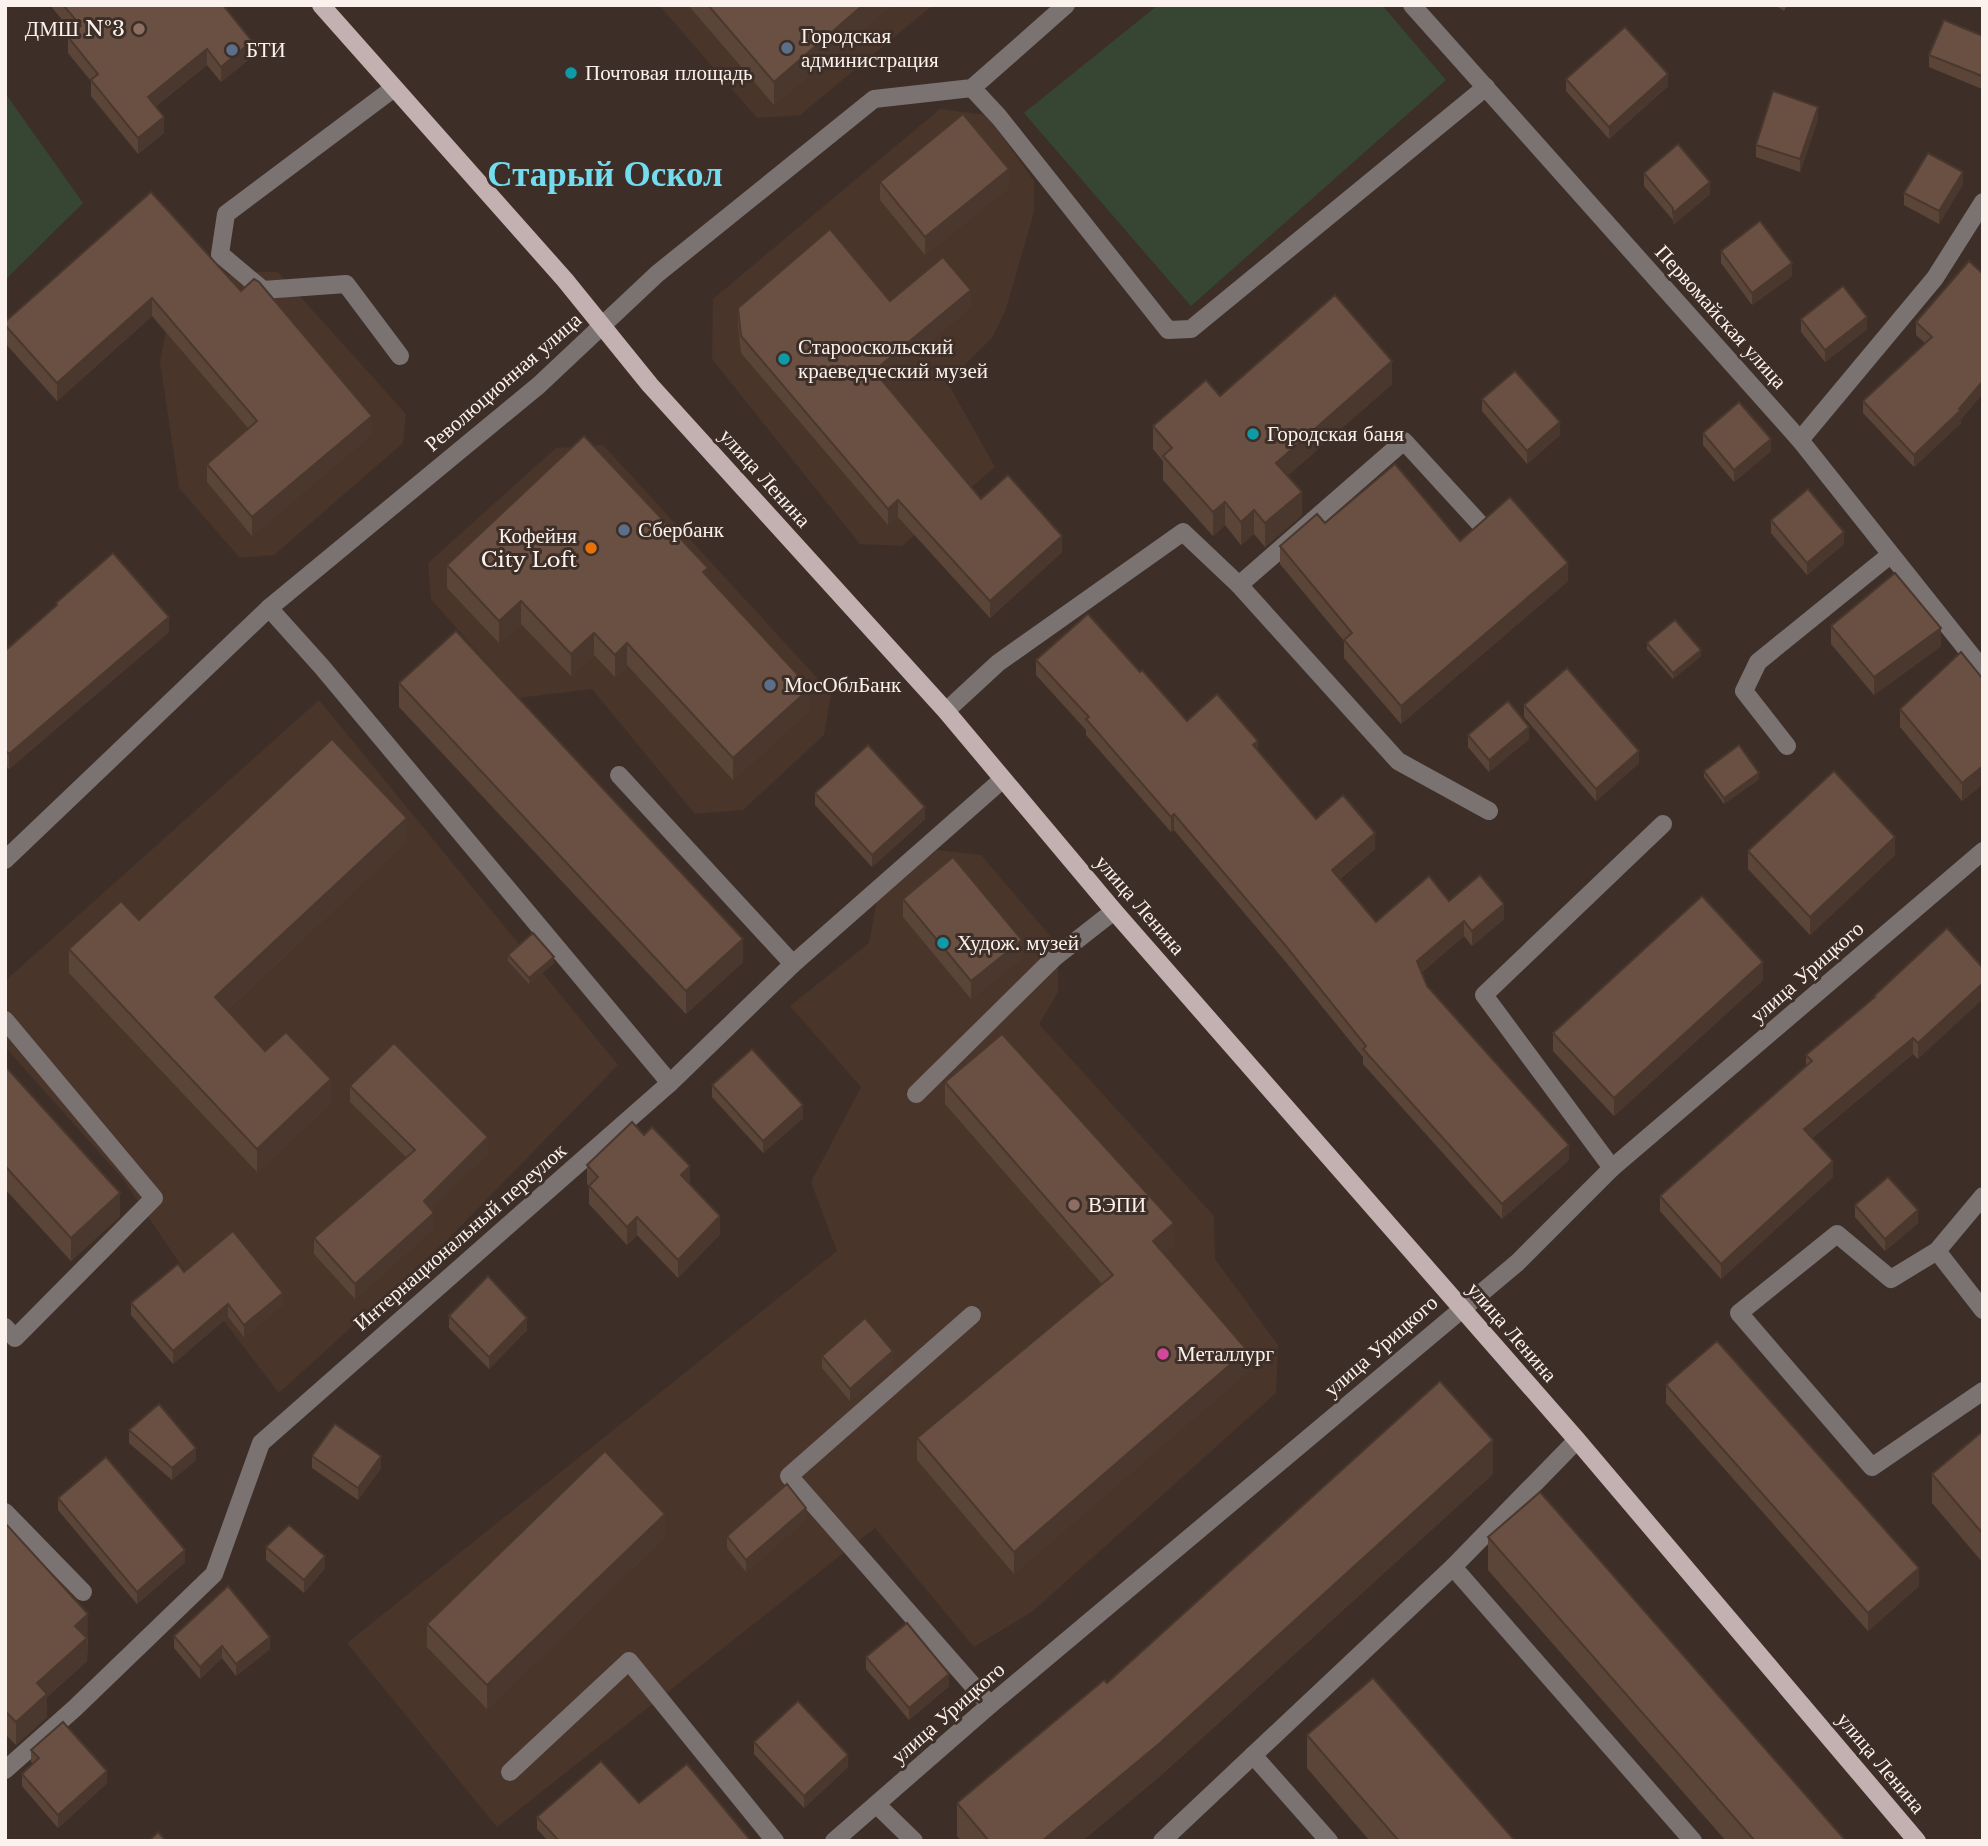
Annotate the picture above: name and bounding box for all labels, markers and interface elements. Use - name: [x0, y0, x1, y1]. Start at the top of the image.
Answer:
- place label: ДМШ №3: [25, 16, 125, 42]
- marker: ДМШ №3: [131, 21, 147, 37]
- place label: Городская администрация: [801, 23, 939, 73]
- place label: БТИ: [246, 37, 286, 63]
- marker: Городская администрация: [779, 40, 795, 56]
- marker: БТИ: [224, 42, 240, 58]
- place label: Почтовая площадь: [585, 60, 753, 86]
- marker: Почтовая площадь: [563, 65, 579, 81]
- district label: Старый Оскол: [487, 152, 723, 195]
- street label: Первомайская улица: [1650, 240, 1793, 395]
- street label: Революционная улица: [419, 306, 587, 457]
- place label: Старооскольский краеведческий музей: [798, 334, 988, 384]
- marker: Старооскольский краеведческий музей: [776, 351, 792, 367]
- place label: Городская баня: [1267, 421, 1404, 447]
- street label: улица Ленина: [714, 423, 817, 533]
- marker: Городская баня: [1245, 426, 1261, 442]
- place label: Сбербанк: [638, 517, 725, 543]
- marker: Сбербанк: [616, 522, 632, 538]
- place label: Кофейня City Loft: [481, 523, 577, 573]
- marker: Кофейня City Loft: [583, 540, 599, 556]
- place label: МосОблБанк: [784, 672, 902, 698]
- marker: МосОблБанк: [762, 677, 778, 693]
- street label: улица Ленина: [1089, 850, 1191, 961]
- street label: улица Урицкого: [1745, 916, 1869, 1028]
- place label: Худож. музей: [957, 930, 1079, 956]
- marker: Худож. музей: [935, 935, 951, 951]
- street label: Интернациональный переулок: [348, 1137, 572, 1336]
- place label: ВЭПИ: [1088, 1192, 1146, 1218]
- marker: ВЭПИ: [1066, 1197, 1082, 1213]
- street label: улица Ленина: [1461, 1277, 1563, 1388]
- street label: улица Урицкого: [1319, 1290, 1443, 1402]
- place label: Металлург: [1177, 1341, 1275, 1367]
- marker: Металлург: [1155, 1346, 1171, 1362]
- street label: улица Урицкого: [886, 1657, 1010, 1769]
- street label: улица Ленина: [1831, 1707, 1931, 1819]

